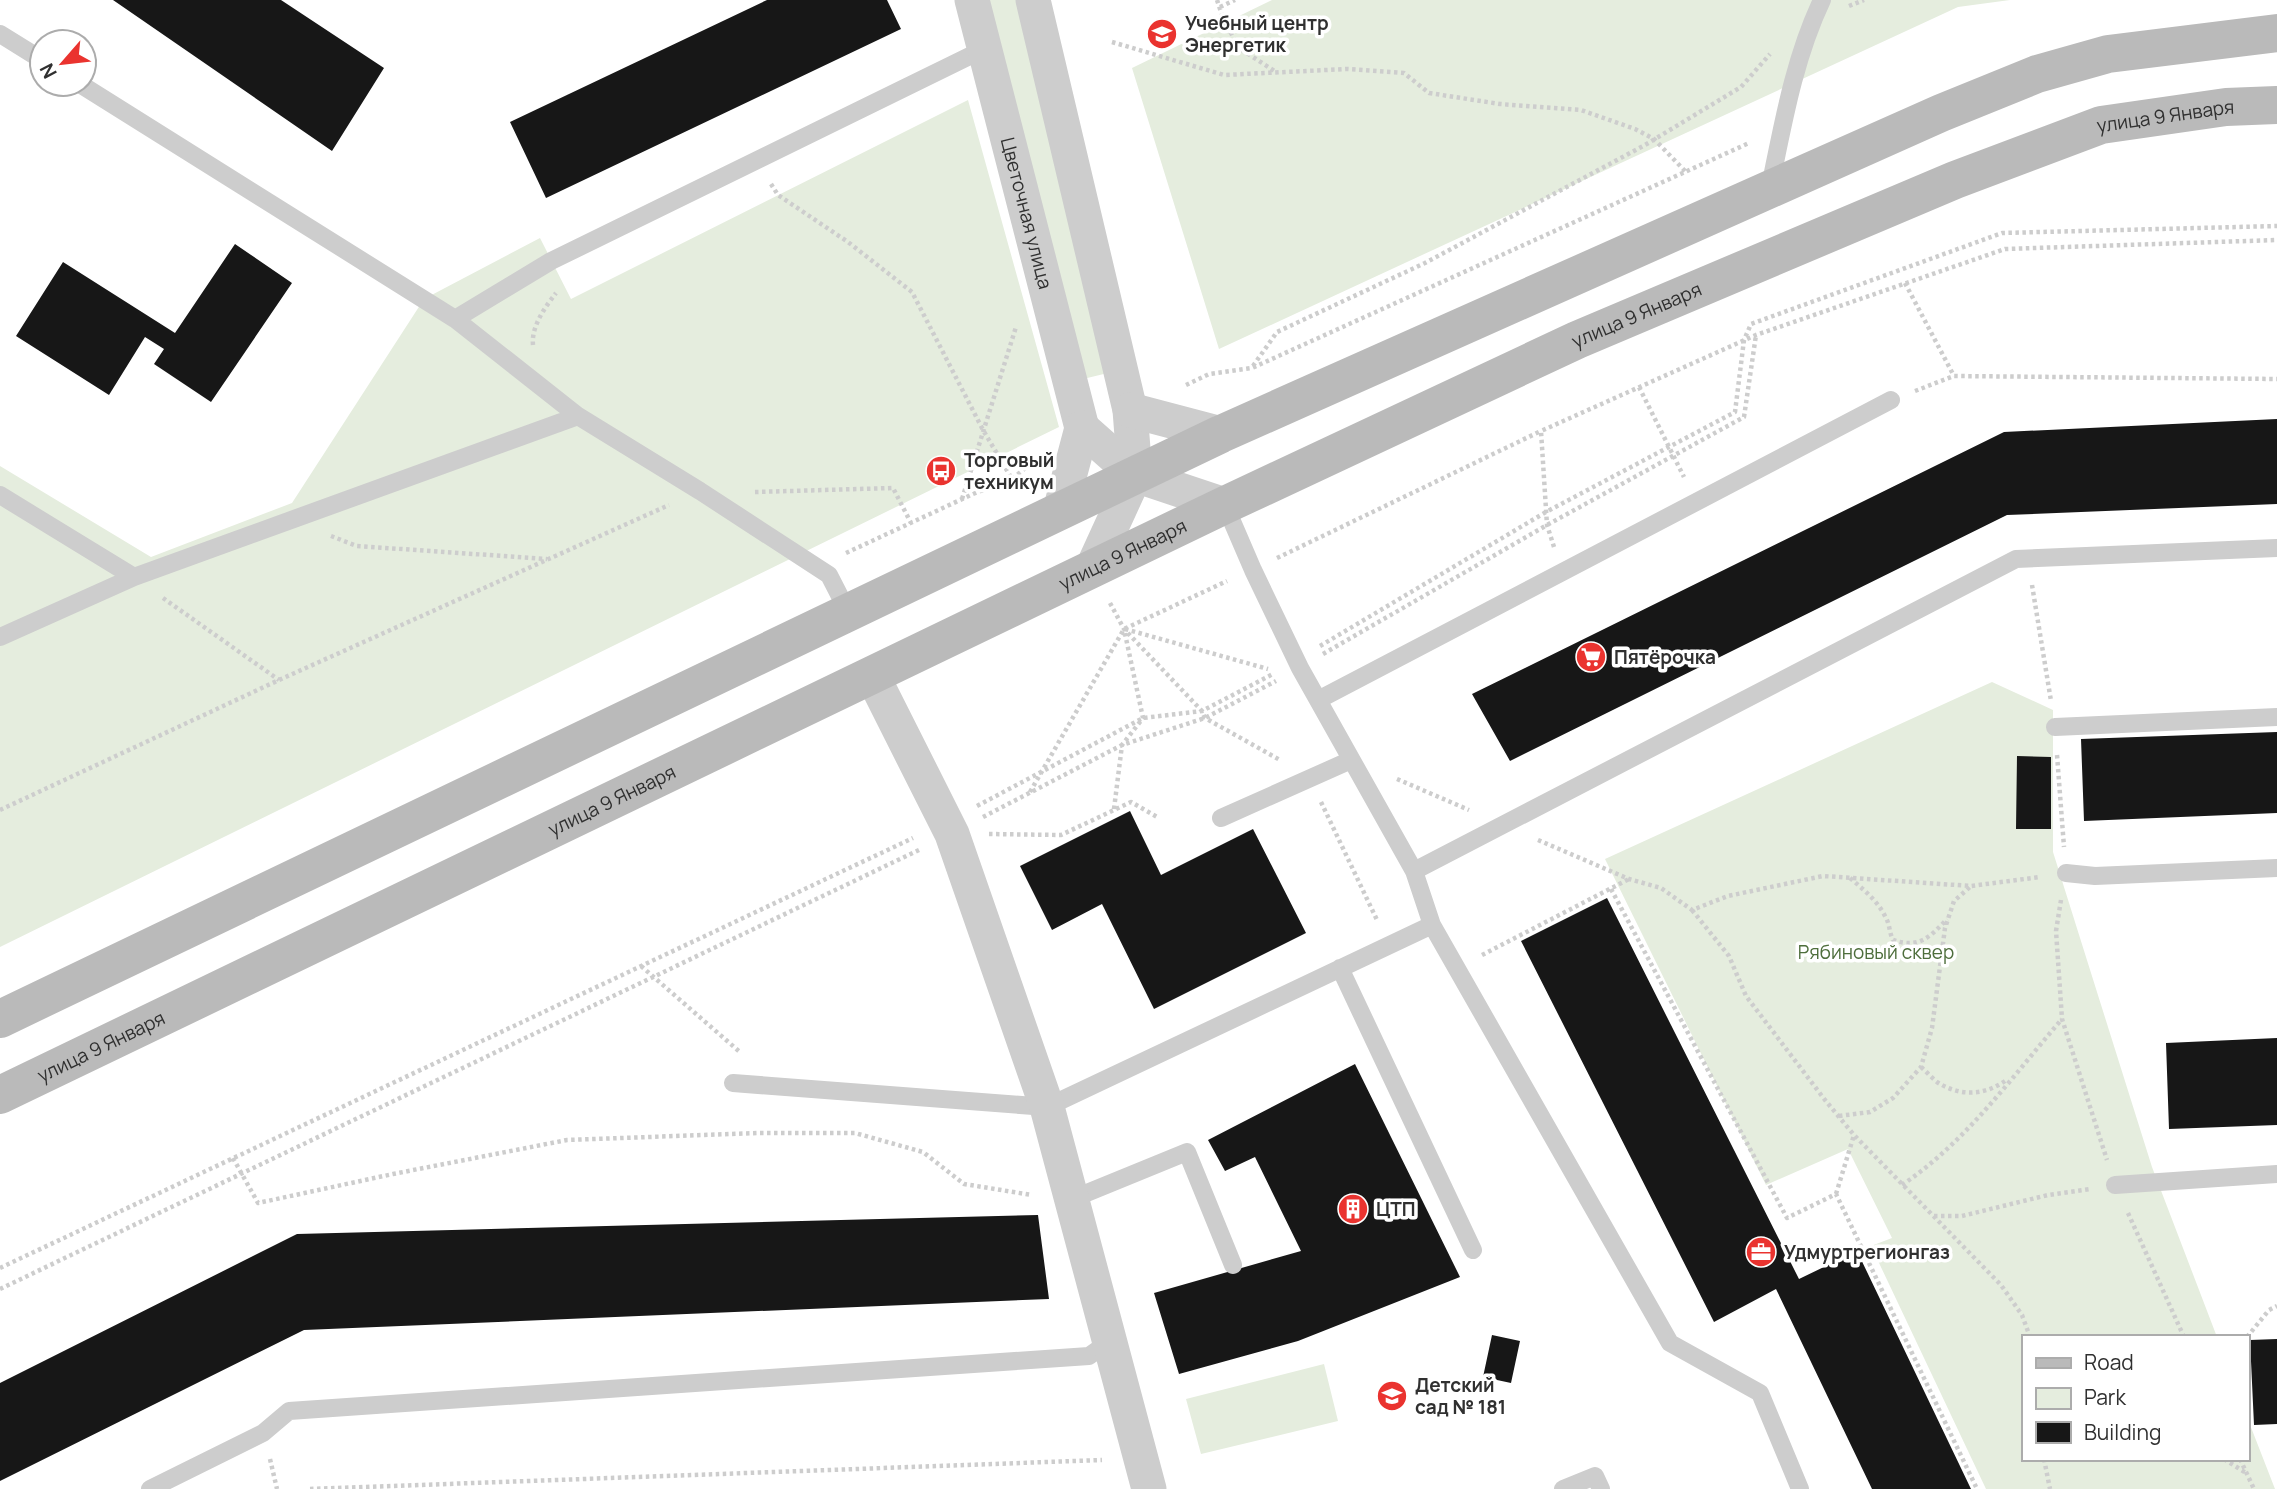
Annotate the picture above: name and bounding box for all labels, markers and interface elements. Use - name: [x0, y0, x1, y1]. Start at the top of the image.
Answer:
- place label: Учебный центр Энергетик: [1185, 10, 1329, 58]
- school or university icon: Учебный центр Энергетик: [1145, 17, 1179, 51]
- north arrow: [28, 28, 98, 98]
- text: N: [33, 59, 63, 83]
- street label: улица 9 Января: [2095, 94, 2235, 138]
- street label: Цветочная улица: [995, 134, 1059, 292]
- street label: улица 9 Января: [1567, 276, 1705, 354]
- place label: Торговый техникум: [964, 447, 1054, 495]
- bus stop icon: Торговый техникум: [924, 454, 958, 488]
- street label: улица 9 Января: [1054, 512, 1191, 596]
- supermarket icon: Пятёрочка: [1574, 640, 1608, 674]
- place label: Пятёрочка: [1614, 644, 1716, 670]
- street label: улица 9 Января: [544, 759, 680, 842]
- park label: Рябиновый сквер: [1798, 939, 1954, 965]
- street label: улица 9 Января: [33, 1005, 169, 1088]
- building icon: ЦТП: [1336, 1192, 1370, 1226]
- place label: ЦТП: [1376, 1196, 1416, 1222]
- office icon: Удмуртрегионгаз: [1744, 1235, 1778, 1269]
- place label: Удмуртрегионгаз: [1784, 1239, 1950, 1265]
- legend: [2022, 1335, 2249, 1461]
- text: Road: [2084, 1348, 2134, 1376]
- place label: Детский сад № 181: [1415, 1372, 1506, 1420]
- school or university icon: Детский сад № 181: [1375, 1379, 1409, 1413]
- text: Park: [2084, 1383, 2126, 1411]
- text: Building: [2084, 1418, 2161, 1446]

